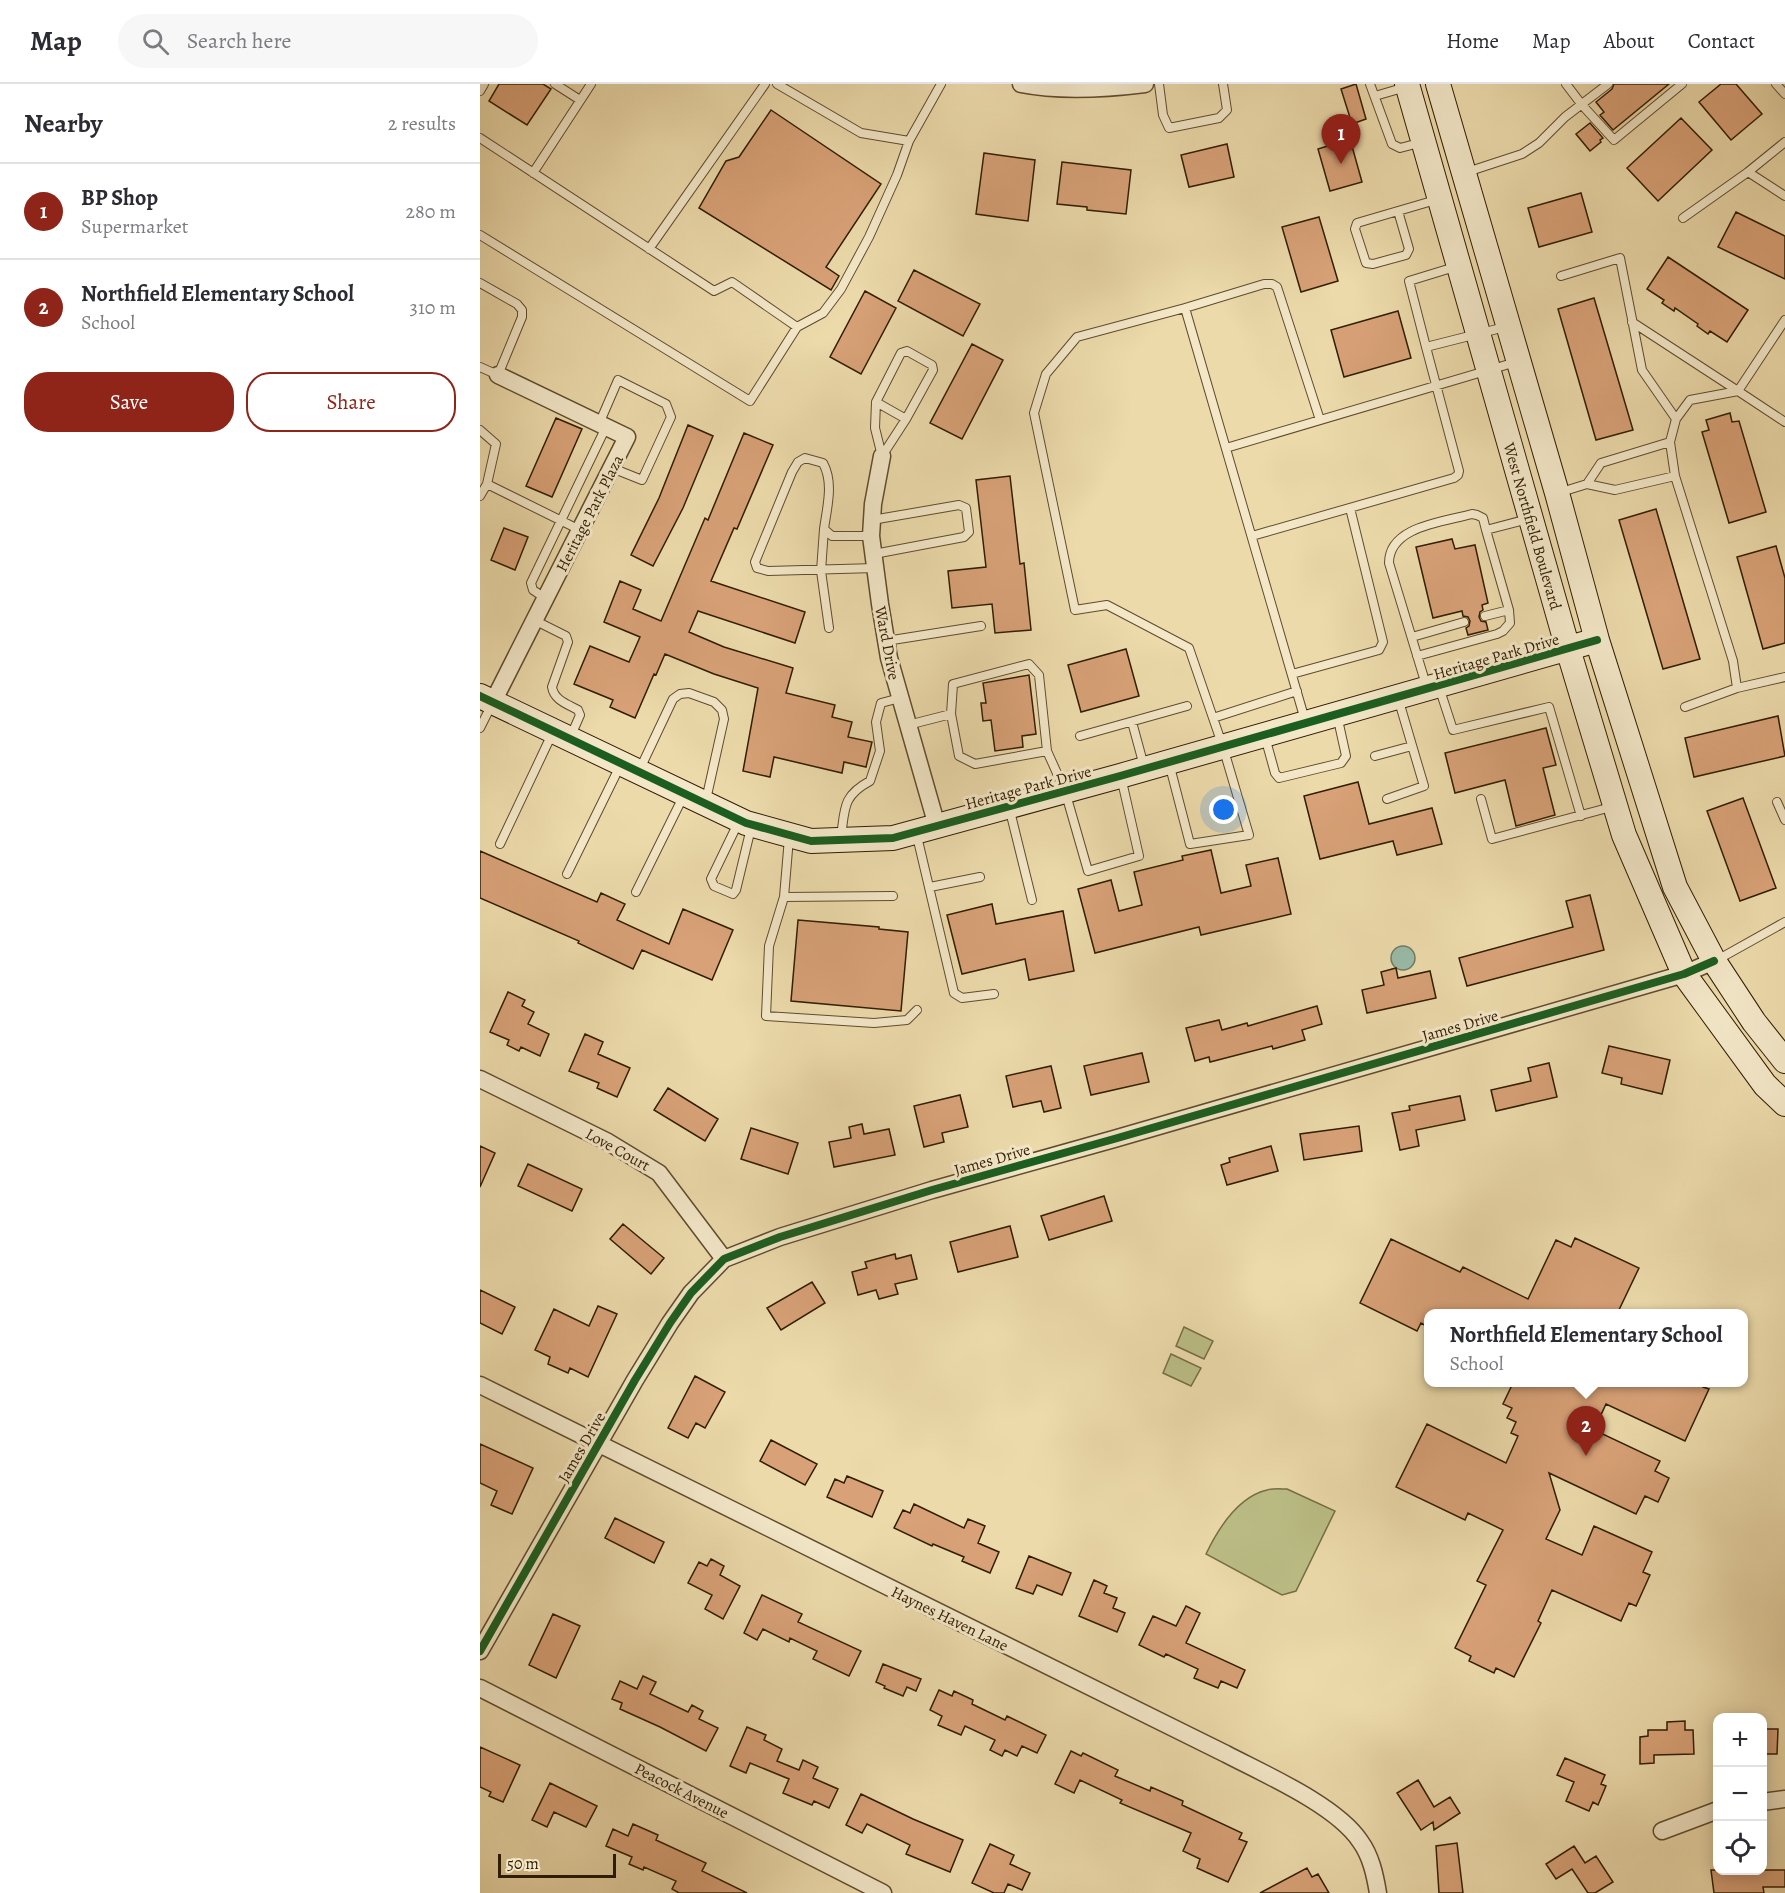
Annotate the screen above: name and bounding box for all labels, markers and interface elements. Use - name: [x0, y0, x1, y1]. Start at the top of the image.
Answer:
- search box: [118, 14, 538, 68]
- text: Map: [30, 22, 82, 60]
- icon: search: [139, 25, 172, 58]
- text: Search here: [187, 26, 291, 56]
- text: Home: [1446, 27, 1499, 55]
- text: Map: [1532, 27, 1570, 55]
- text: About: [1603, 27, 1655, 55]
- text: Contact: [1688, 27, 1755, 55]
- text: Nearby: [24, 106, 103, 141]
- text: 2 results: [388, 110, 456, 137]
- pin: 1: [1322, 115, 1360, 164]
- text: BP Shop: [81, 183, 158, 213]
- text: 1: [40, 198, 47, 225]
- text: 280 m: [406, 198, 456, 225]
- text: Supermarket: [81, 213, 188, 240]
- text: Northfield Elementary School: [81, 279, 354, 309]
- text: 2: [39, 294, 48, 321]
- text: 310 m: [410, 294, 456, 321]
- text: School: [81, 309, 135, 336]
- button: Save: [24, 372, 234, 432]
- button: Share: [246, 372, 456, 432]
- street label: West Northfield Boulevard: [1497, 439, 1567, 613]
- street label: Heritage Park Plaza: [551, 451, 629, 576]
- street label: Ward Drive: [869, 603, 905, 682]
- street label: Heritage Park Drive: [1431, 629, 1562, 685]
- street label: Heritage Park Drive: [963, 761, 1094, 815]
- your location: [1209, 795, 1238, 824]
- street label: James Drive: [1420, 1005, 1501, 1047]
- street label: Love Court: [581, 1123, 654, 1177]
- street label: James Drive: [952, 1139, 1033, 1181]
- popup: [1424, 1309, 1748, 1387]
- text: Northfield Elementary School: [1449, 1320, 1723, 1350]
- text: School: [1449, 1350, 1504, 1377]
- pin: 2: [1566, 1406, 1606, 1456]
- street label: James Drive: [553, 1408, 611, 1487]
- street label: Haynes Haven Lane: [887, 1581, 1012, 1657]
- map controls: [1713, 1713, 1767, 1875]
- button: +: [1713, 1713, 1767, 1767]
- street label: Peacock Avenue: [631, 1758, 732, 1824]
- button: −: [1713, 1767, 1767, 1821]
- button: locate: [1713, 1821, 1767, 1875]
- scale bar: [498, 1851, 616, 1878]
- text: 50 m: [507, 1853, 539, 1875]

